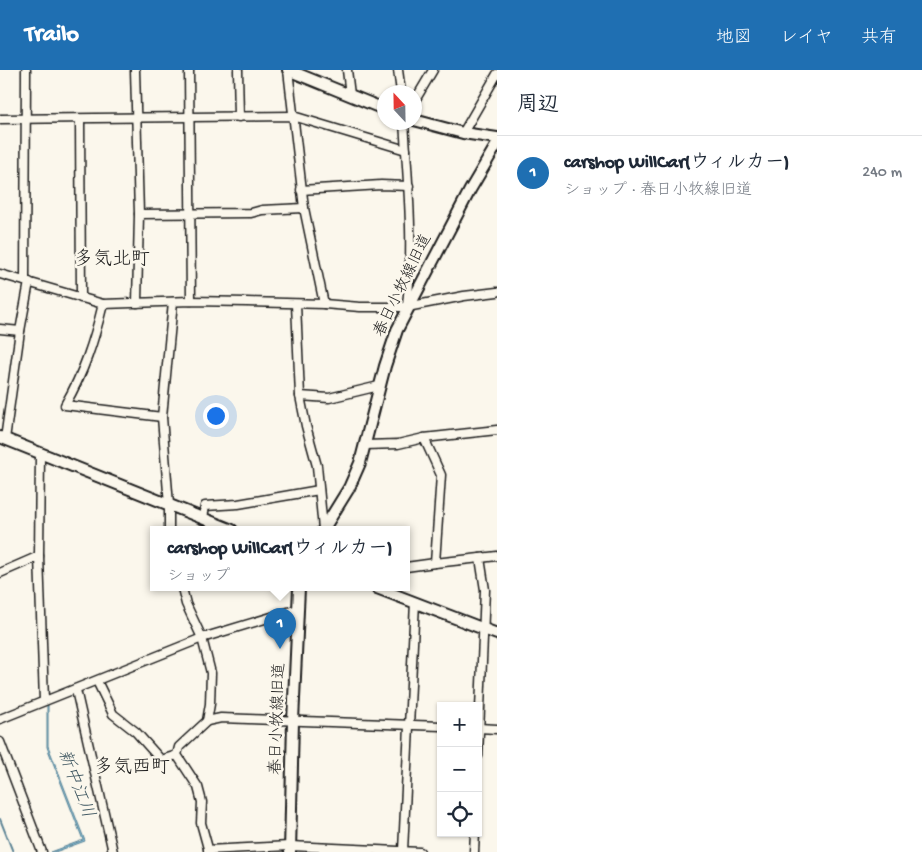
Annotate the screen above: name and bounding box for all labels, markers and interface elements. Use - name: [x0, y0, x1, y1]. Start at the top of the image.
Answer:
- text: Trailo: [25, 21, 79, 50]
- text: 地図: [716, 28, 752, 49]
- text: レイヤ: [780, 28, 833, 49]
- text: 共有: [861, 28, 897, 49]
- north arrow: [377, 85, 422, 130]
- text: 周辺: [517, 94, 559, 119]
- text: carshop WillCar(ウィルカー): [564, 152, 789, 175]
- text: 1: [530, 164, 536, 183]
- text: 240 m: [862, 164, 902, 183]
- text: ショップ · 春日小牧線旧道: [564, 182, 752, 201]
- street label: 春日小牧線旧道: [369, 231, 437, 341]
- district label: 多気北町: [74, 248, 150, 272]
- your location: [203, 403, 229, 429]
- popup: [150, 526, 410, 591]
- text: carshop WillCar(ウィルカー): [167, 538, 393, 561]
- text: ショップ: [167, 568, 231, 587]
- pin: 1: [264, 608, 296, 649]
- street label: 春日小牧線旧道: [266, 663, 290, 775]
- map controls: [437, 702, 482, 837]
- button: +: [437, 702, 482, 747]
- water label: 新中江川: [52, 746, 99, 821]
- button: −: [437, 747, 482, 792]
- district label: 多気西町: [94, 756, 170, 780]
- button: locate: [437, 792, 482, 837]

